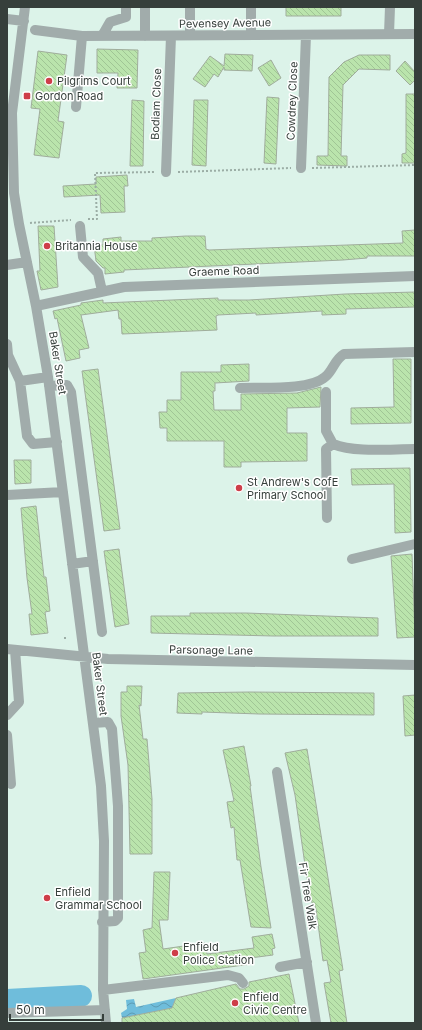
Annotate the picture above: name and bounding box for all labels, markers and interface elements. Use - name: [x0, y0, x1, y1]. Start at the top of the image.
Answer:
- street label: Pevensey Avenue: [179, 15, 271, 31]
- street label: Cowdrey Close: [284, 61, 300, 141]
- street label: Bodiam Close: [148, 68, 164, 140]
- place label: Pilgrims Court: [57, 74, 131, 88]
- marker: Pilgrims Court: [44, 76, 54, 86]
- place label: Gordon Road: [35, 89, 103, 103]
- marker: Gordon Road: [22, 91, 32, 101]
- place label: Britannia House: [55, 239, 137, 253]
- marker: Britannia House: [42, 241, 52, 251]
- street label: Graeme Road: [188, 263, 260, 279]
- street label: Baker Street: [46, 330, 70, 396]
- place label: St Andrew's CofE Primary School: [247, 475, 338, 502]
- marker: St Andrew's CofE Primary School: [234, 483, 244, 493]
- street label: Parsonage Lane: [169, 642, 253, 658]
- street label: Baker Street: [89, 651, 111, 717]
- street label: Fir Tree Walk: [296, 861, 320, 931]
- place label: Enfield Grammar School: [55, 885, 142, 912]
- marker: Enfield Grammar School: [42, 893, 52, 903]
- place label: Enfield Police Station: [183, 940, 254, 967]
- marker: Enfield Police Station: [170, 948, 180, 958]
- place label: Enfield Civic Centre: [243, 990, 307, 1017]
- scale bar: [10, 996, 103, 1022]
- marker: Enfield Civic Centre: [230, 998, 240, 1008]
- text: 50 m: [16, 1002, 45, 1017]

